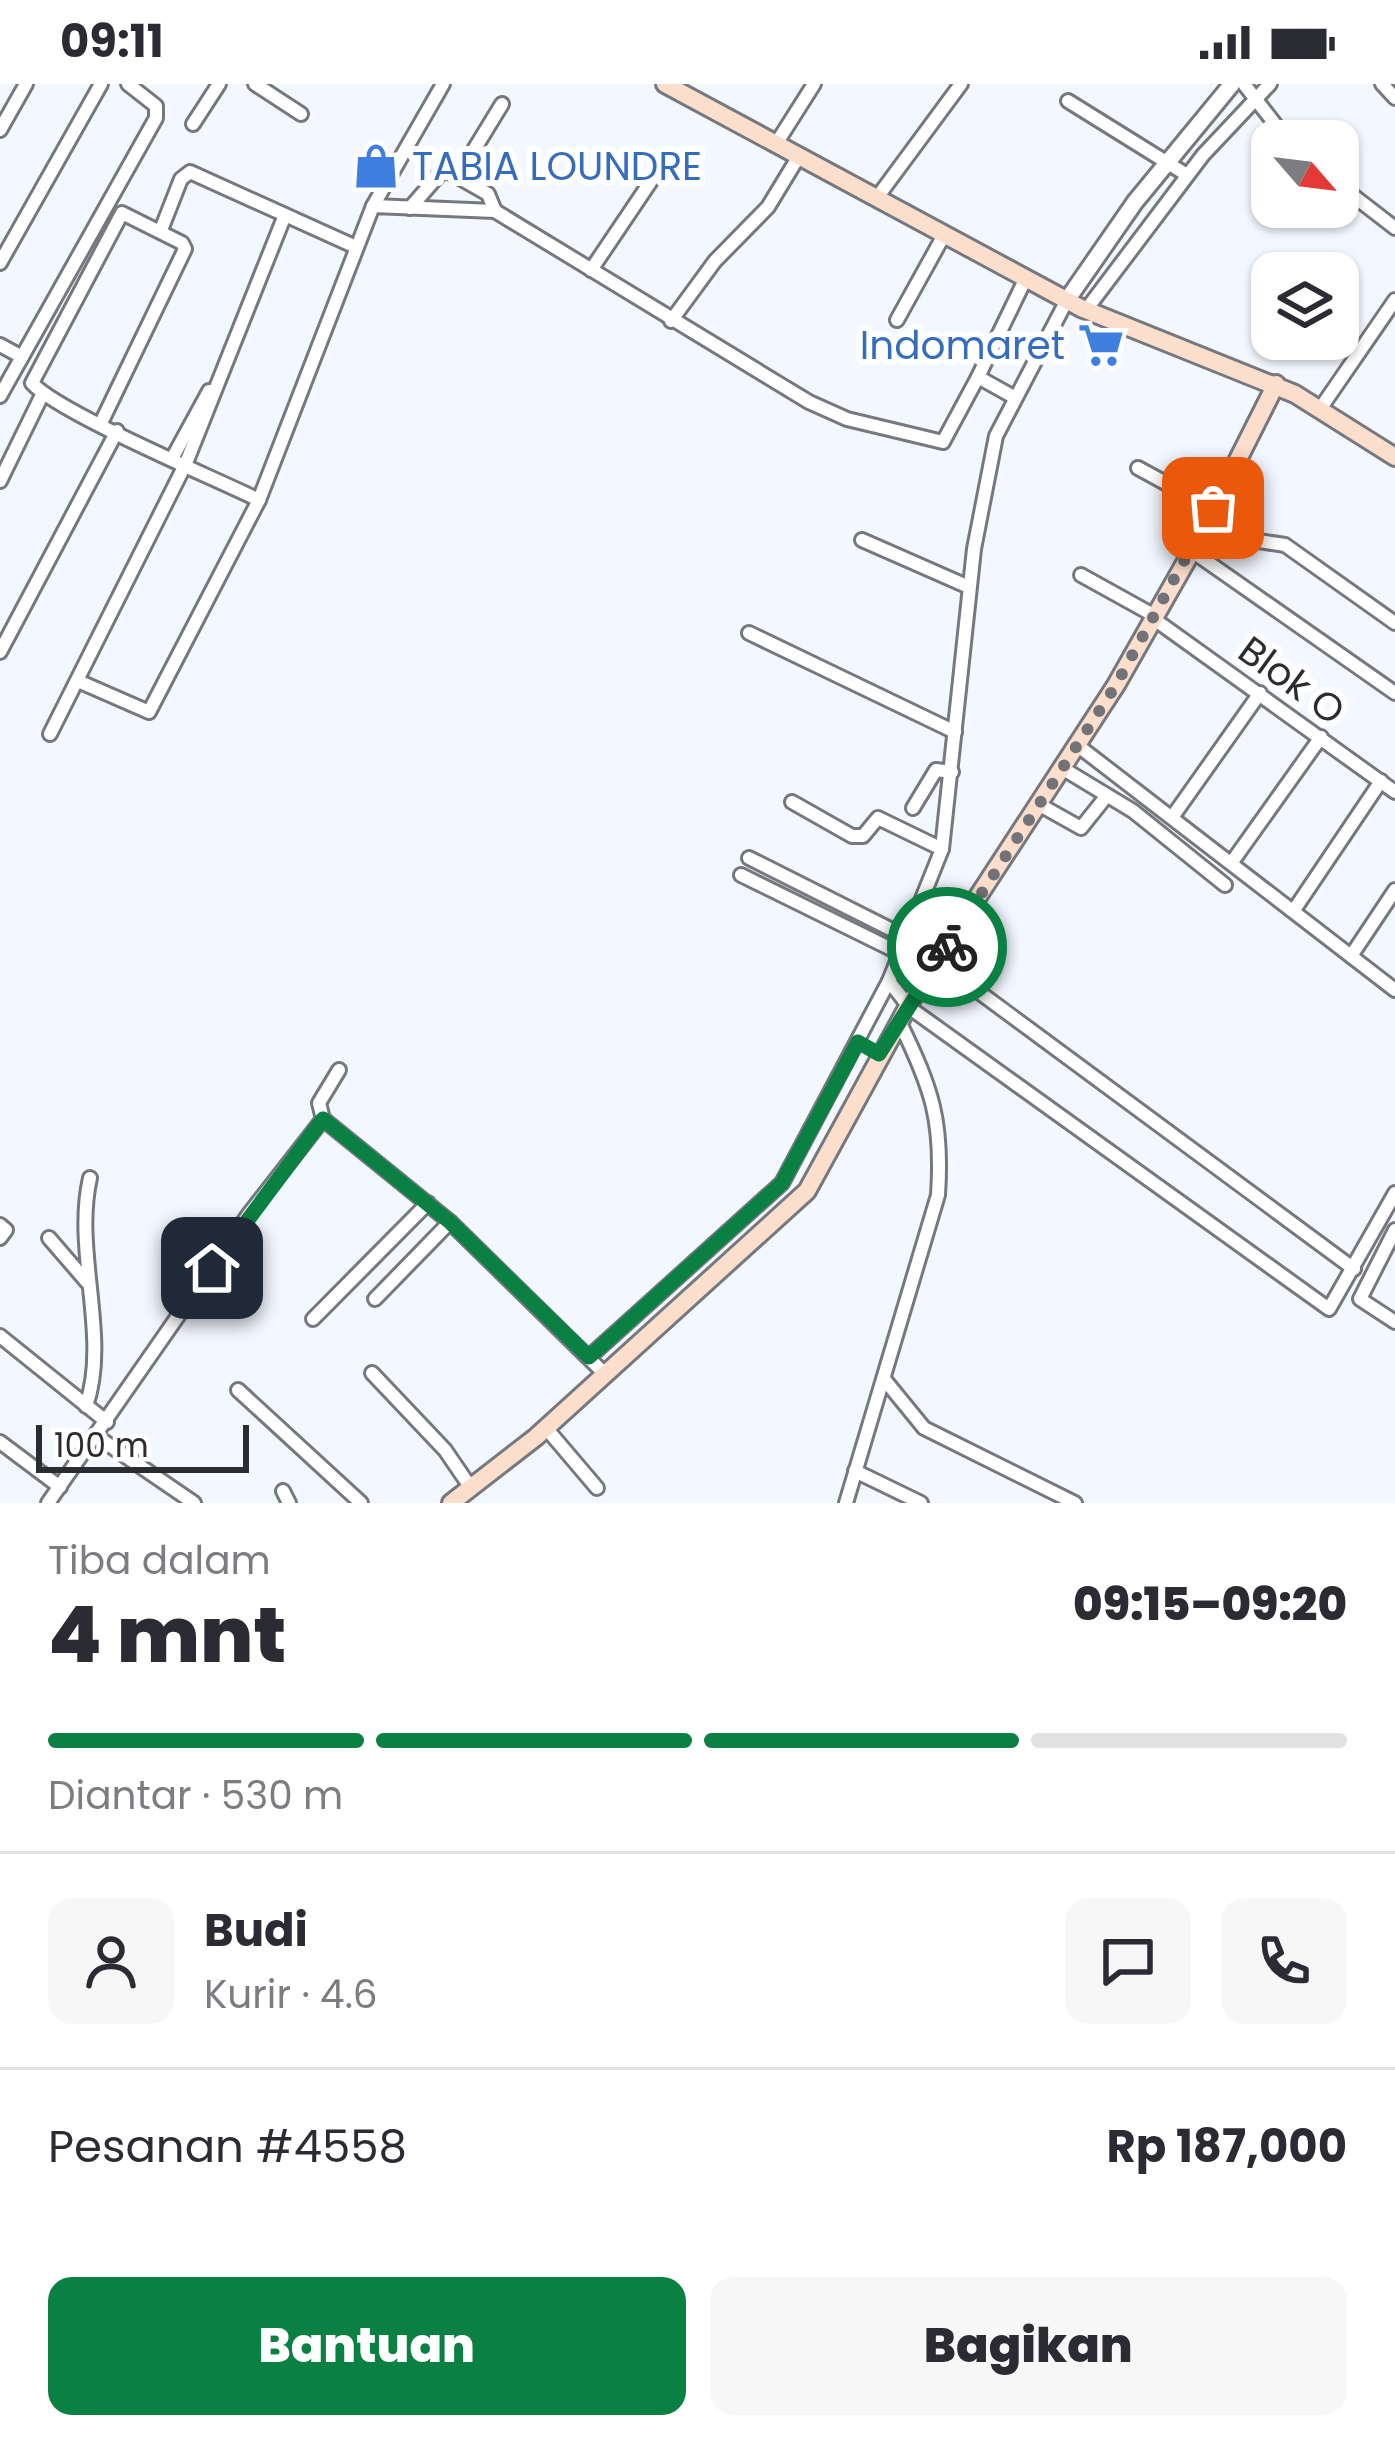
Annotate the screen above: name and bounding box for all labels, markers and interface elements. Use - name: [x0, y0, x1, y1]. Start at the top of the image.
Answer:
- text: 09:11: [60, 10, 164, 73]
- north arrow: [1251, 120, 1359, 228]
- map controls: [1251, 120, 1359, 360]
- place label: TABIA LOUNDRE: [412, 139, 702, 194]
- shop icon: TABIA LOUNDRE: [351, 141, 401, 191]
- button: layers: [1251, 252, 1359, 360]
- place label: Indomaret: [860, 318, 1065, 373]
- supermarket icon: Indomaret: [1076, 320, 1126, 370]
- pin: [1162, 457, 1264, 559]
- icon: bag: [1180, 475, 1246, 541]
- street label: Blok O: [1227, 623, 1356, 738]
- courier: [887, 887, 1007, 1007]
- icon: bike: [914, 914, 980, 980]
- pin: [161, 1217, 263, 1319]
- icon: home: [179, 1235, 245, 1301]
- scale bar: [36, 1419, 249, 1472]
- text: 100 m: [54, 1422, 149, 1469]
- text: Tiba dalam: [48, 1533, 271, 1588]
- text: 09:15–09:20: [1073, 1573, 1347, 1636]
- text: 4 mnt: [48, 1580, 286, 1689]
- text: Diantar · 530 m: [48, 1768, 343, 1823]
- button: person: [48, 1898, 174, 2024]
- button: chat: [1065, 1898, 1191, 2024]
- button: phone: [1221, 1898, 1347, 2024]
- text: Budi: [204, 1899, 308, 1962]
- text: Kurir · 4.6: [204, 1967, 378, 2022]
- text: Pesanan #4558: [48, 2115, 407, 2178]
- text: Rp 187,000: [1106, 2115, 1347, 2178]
- button: Bantuan: [48, 2277, 686, 2415]
- button: Bagikan: [710, 2277, 1347, 2415]

